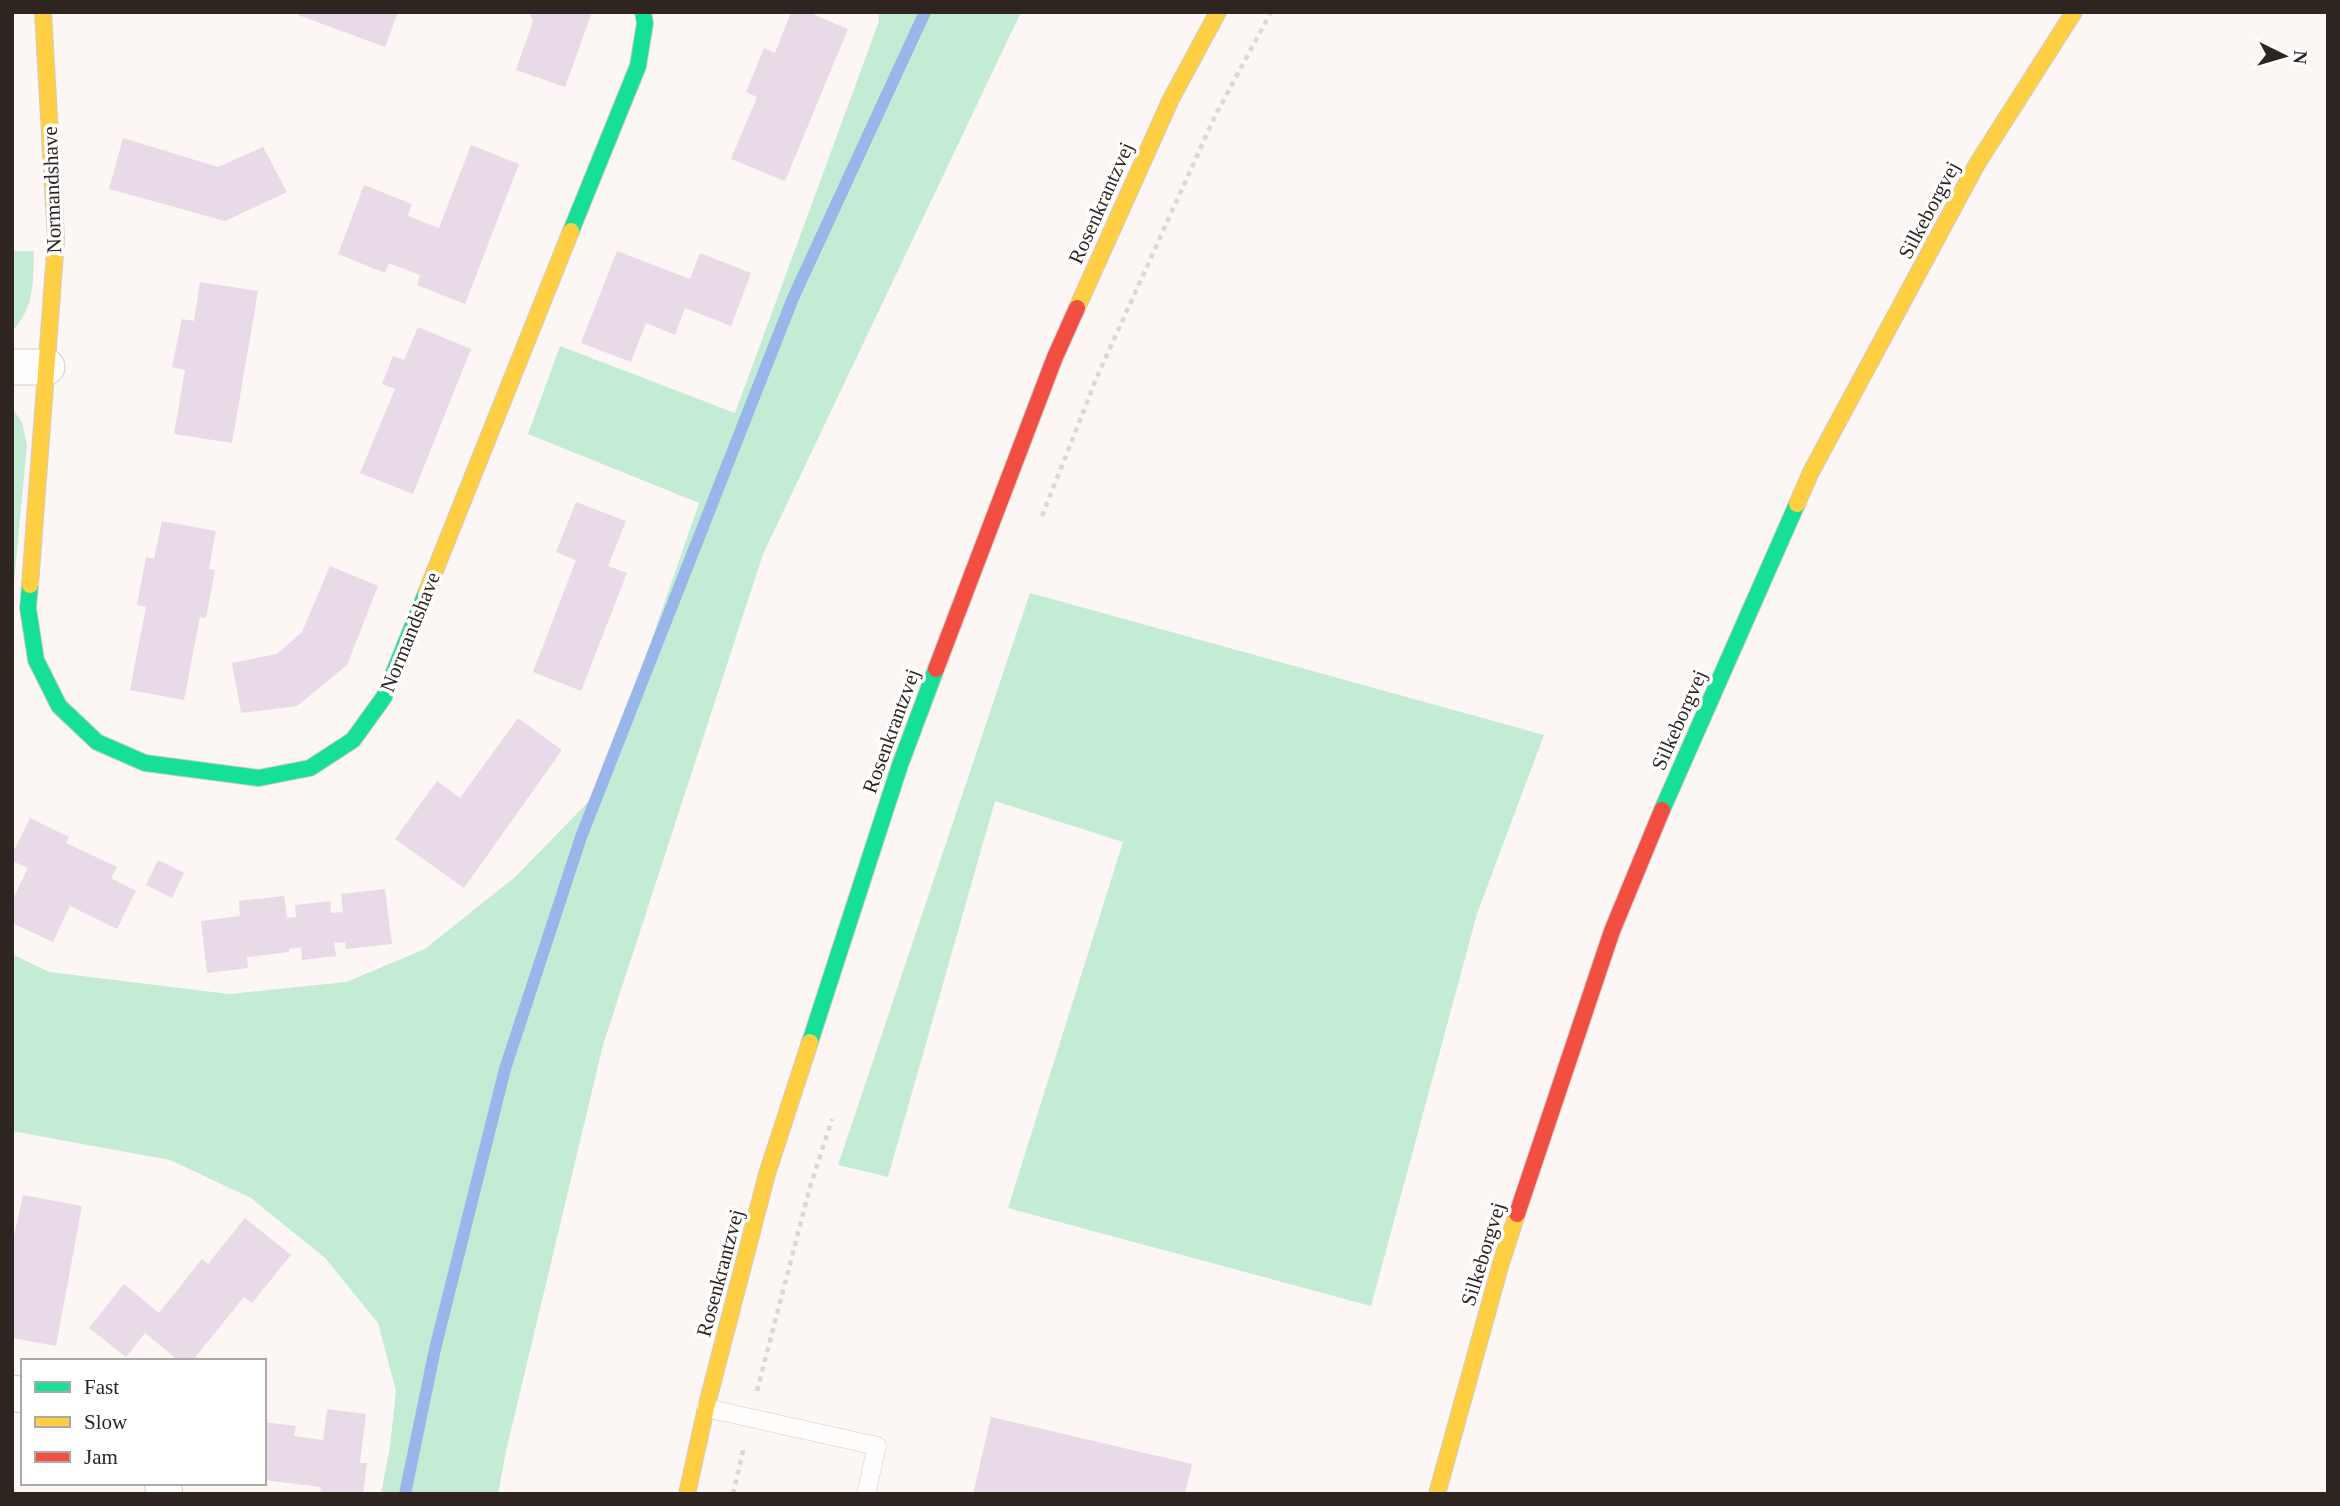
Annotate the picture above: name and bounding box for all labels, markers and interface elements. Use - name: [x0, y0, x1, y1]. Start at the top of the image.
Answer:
- north arrow: [2249, 21, 2319, 91]
- text: N: [2289, 50, 2311, 65]
- street label: Normandshave: [38, 126, 66, 254]
- street label: Rosenkrantzvej: [1063, 138, 1139, 268]
- street label: Silkeborgvej: [1893, 157, 1965, 263]
- street label: Normandshave: [375, 569, 445, 695]
- street label: Rosenkrantzvej: [857, 666, 925, 796]
- street label: Silkeborgvej: [1646, 666, 1712, 774]
- street label: Silkeborgvej: [1456, 1199, 1510, 1309]
- street label: Rosenkrantzvej: [692, 1207, 748, 1339]
- legend: [21, 1359, 266, 1485]
- text: Fast: [84, 1375, 119, 1399]
- text: Slow: [84, 1410, 128, 1434]
- text: Jam: [84, 1445, 118, 1469]

